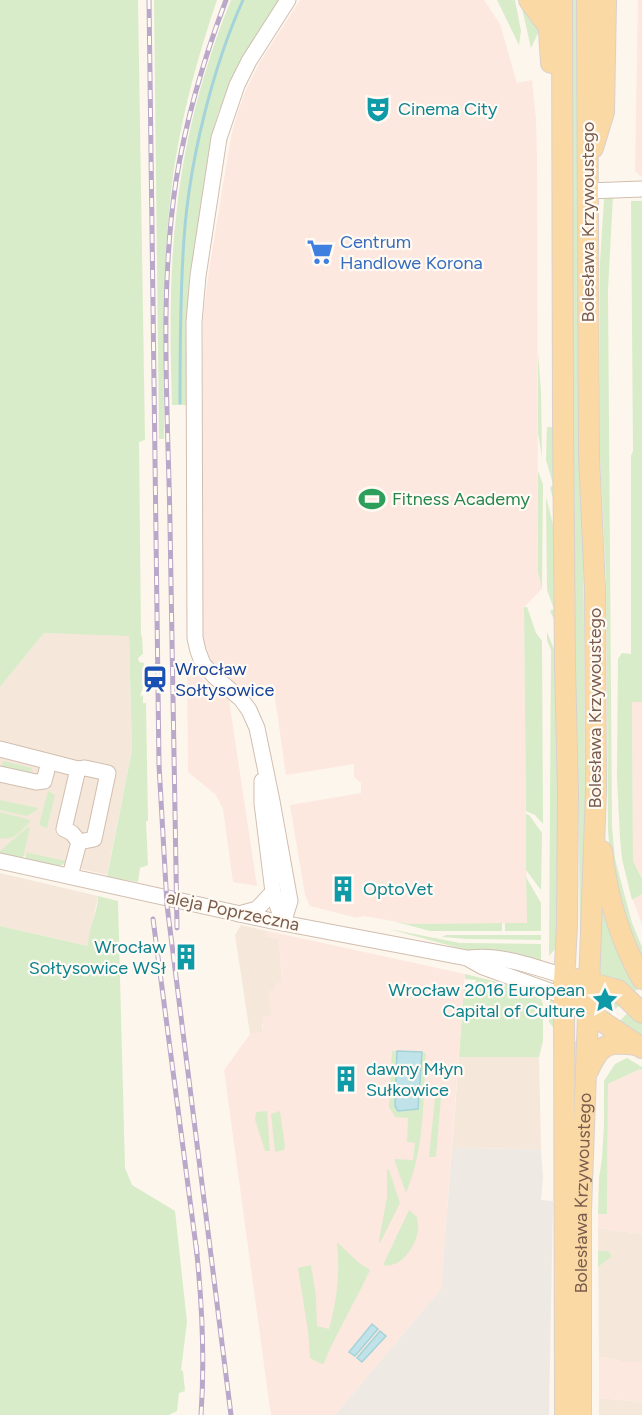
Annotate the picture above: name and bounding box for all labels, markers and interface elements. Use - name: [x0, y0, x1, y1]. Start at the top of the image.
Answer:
- theatre icon: Cinema City: [363, 94, 393, 124]
- place label: Cinema City: [398, 98, 498, 120]
- street label: Bolesława Krzywoustego: [577, 122, 599, 322]
- place label: Centrum Handlowe Korona: [340, 231, 483, 274]
- supermarket icon: Centrum Handlowe Korona: [305, 237, 335, 267]
- sports icon: Fitness Academy: [357, 484, 387, 514]
- place label: Fitness Academy: [392, 488, 530, 510]
- street label: Bolesława Krzywoustego: [584, 608, 606, 808]
- place label: Wrocław Sołtysowice: [175, 658, 274, 701]
- station icon: Wrocław Sołtysowice: [140, 664, 170, 694]
- building icon: OptoVet: [328, 874, 358, 904]
- place label: OptoVet: [363, 878, 433, 900]
- street label: aleja Poprzeczna: [165, 886, 301, 936]
- place label: Wrocław Sołtysowice WSł: [29, 936, 166, 979]
- building icon: Wrocław Sołtysowice WSł: [171, 942, 201, 972]
- place label: Wrocław 2016 European Capital of Culture: [388, 979, 585, 1022]
- place icon: Wrocław 2016 European Capital of Culture: [590, 985, 620, 1015]
- place label: dawny Młyn Sułkowice: [366, 1058, 463, 1101]
- building icon: dawny Młyn Sułkowice: [331, 1064, 361, 1094]
- street label: Bolesława Krzywoustego: [570, 1092, 596, 1294]

